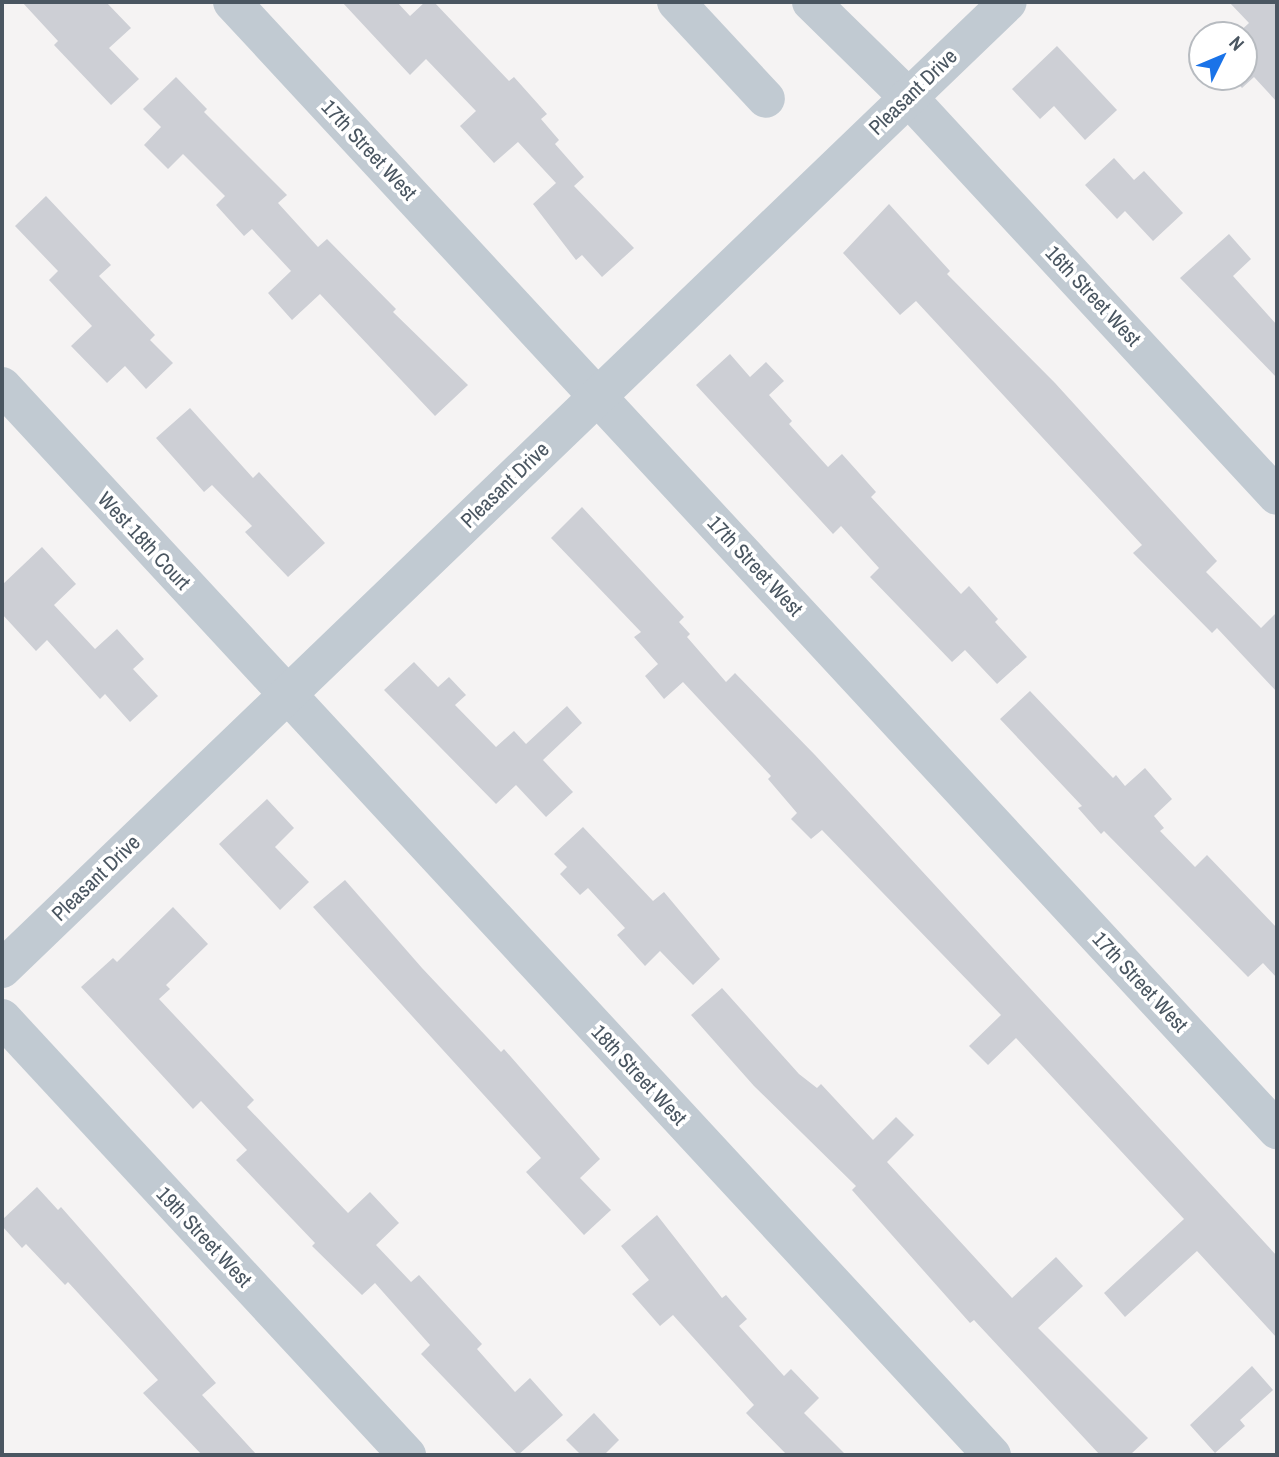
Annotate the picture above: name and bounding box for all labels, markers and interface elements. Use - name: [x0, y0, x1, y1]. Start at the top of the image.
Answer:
- north arrow: [1188, 21, 1258, 91]
- text: N: [1224, 30, 1250, 56]
- street label: Pleasant Drive: [864, 44, 962, 140]
- street label: 17th Street West: [316, 95, 422, 205]
- street label: 16th Street West: [1040, 241, 1146, 351]
- street label: Pleasant Drive: [456, 437, 554, 533]
- street label: West 18th Court: [92, 487, 196, 595]
- street label: 17th Street West: [702, 511, 808, 621]
- street label: Pleasant Drive: [47, 830, 145, 926]
- street label: 17th Street West: [1087, 927, 1193, 1037]
- street label: 18th Street West: [586, 1020, 692, 1130]
- street label: 19th Street West: [151, 1182, 257, 1292]

